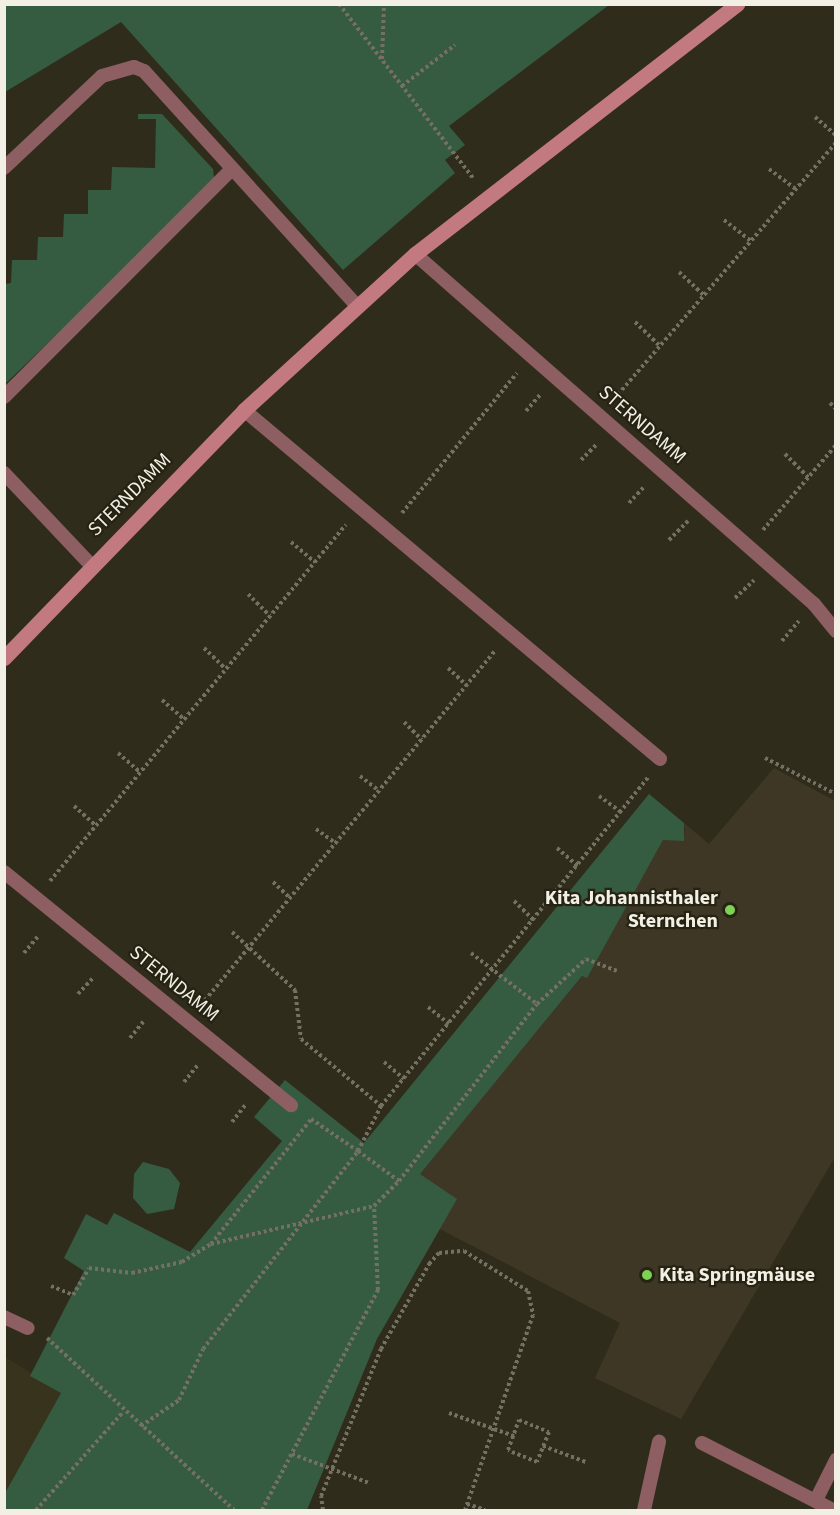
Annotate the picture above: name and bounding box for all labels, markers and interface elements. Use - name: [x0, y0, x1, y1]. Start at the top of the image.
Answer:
- street label: STERNDAMM: [593, 381, 691, 469]
- street label: STERNDAMM: [83, 448, 177, 542]
- place label: Kita Johannisthaler Sternchen: [545, 886, 718, 933]
- marker: Kita Johannisthaler Sternchen: [723, 903, 737, 917]
- street label: STERNDAMM: [125, 941, 223, 1027]
- place label: Kita Springmäuse: [659, 1263, 815, 1287]
- marker: Kita Springmäuse: [640, 1268, 654, 1282]

